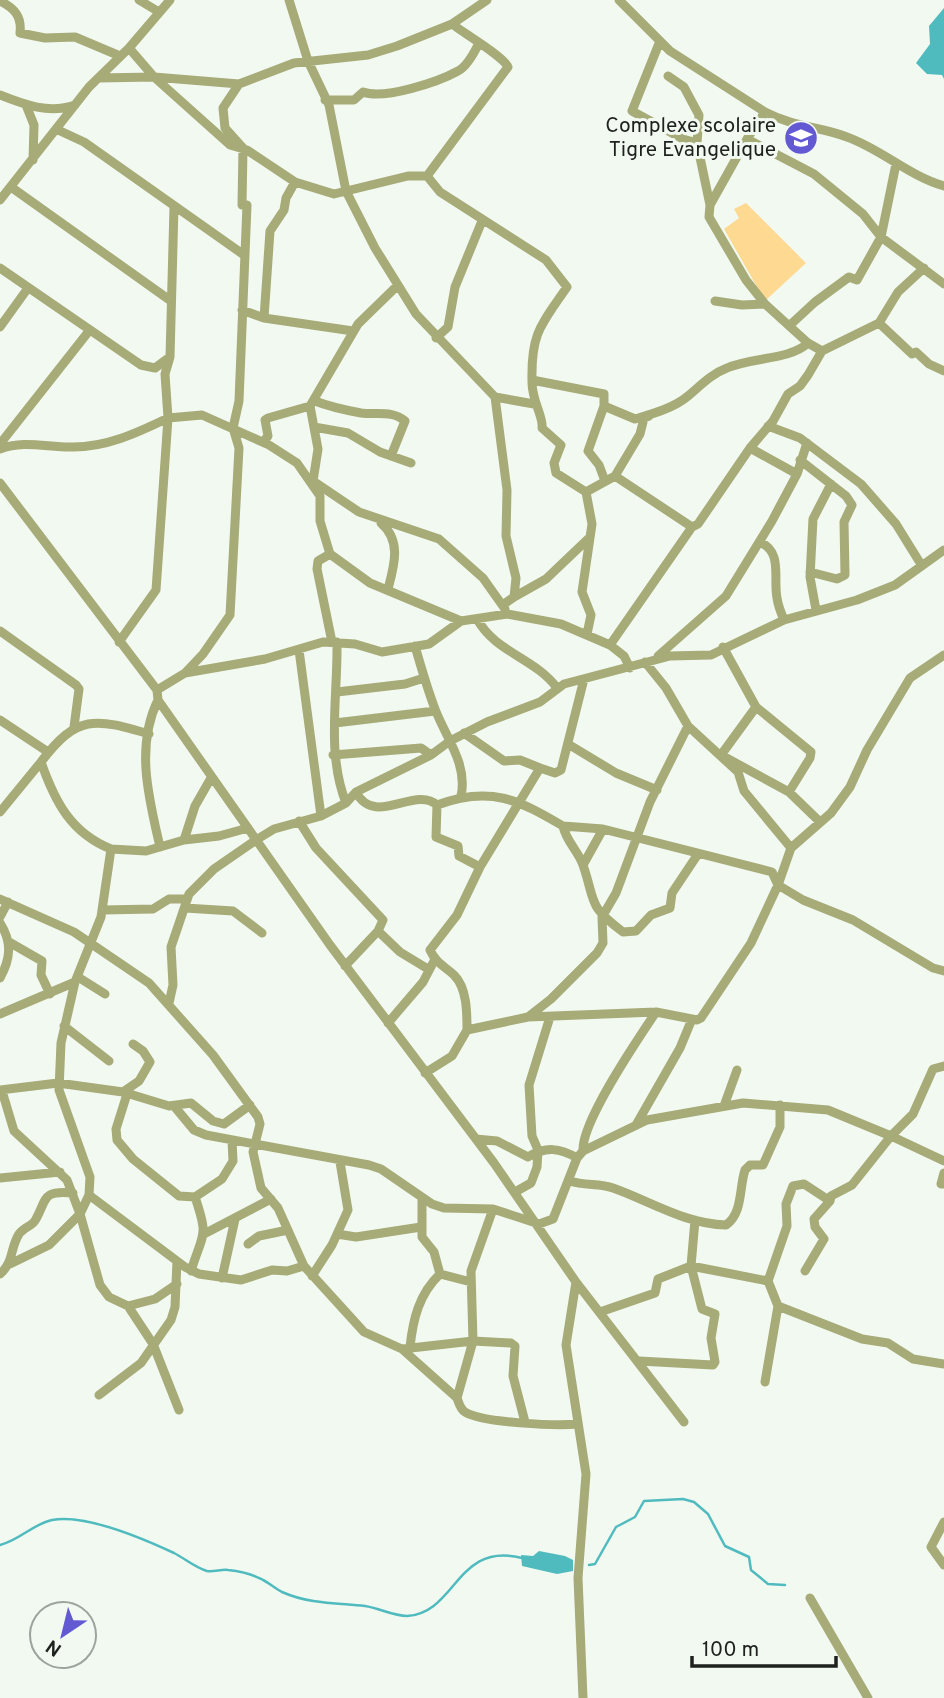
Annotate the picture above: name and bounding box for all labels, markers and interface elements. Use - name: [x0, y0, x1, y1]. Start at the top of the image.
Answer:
- place label: Complexe scolaire Tigre Evangelique: [605, 113, 776, 164]
- school or university icon: Complexe scolaire Tigre Evangelique: [782, 119, 820, 157]
- north arrow: [28, 1600, 98, 1670]
- scale bar: [692, 1624, 836, 1668]
- text: N: [42, 1634, 67, 1661]
- text: 100 m: [702, 1637, 759, 1664]

